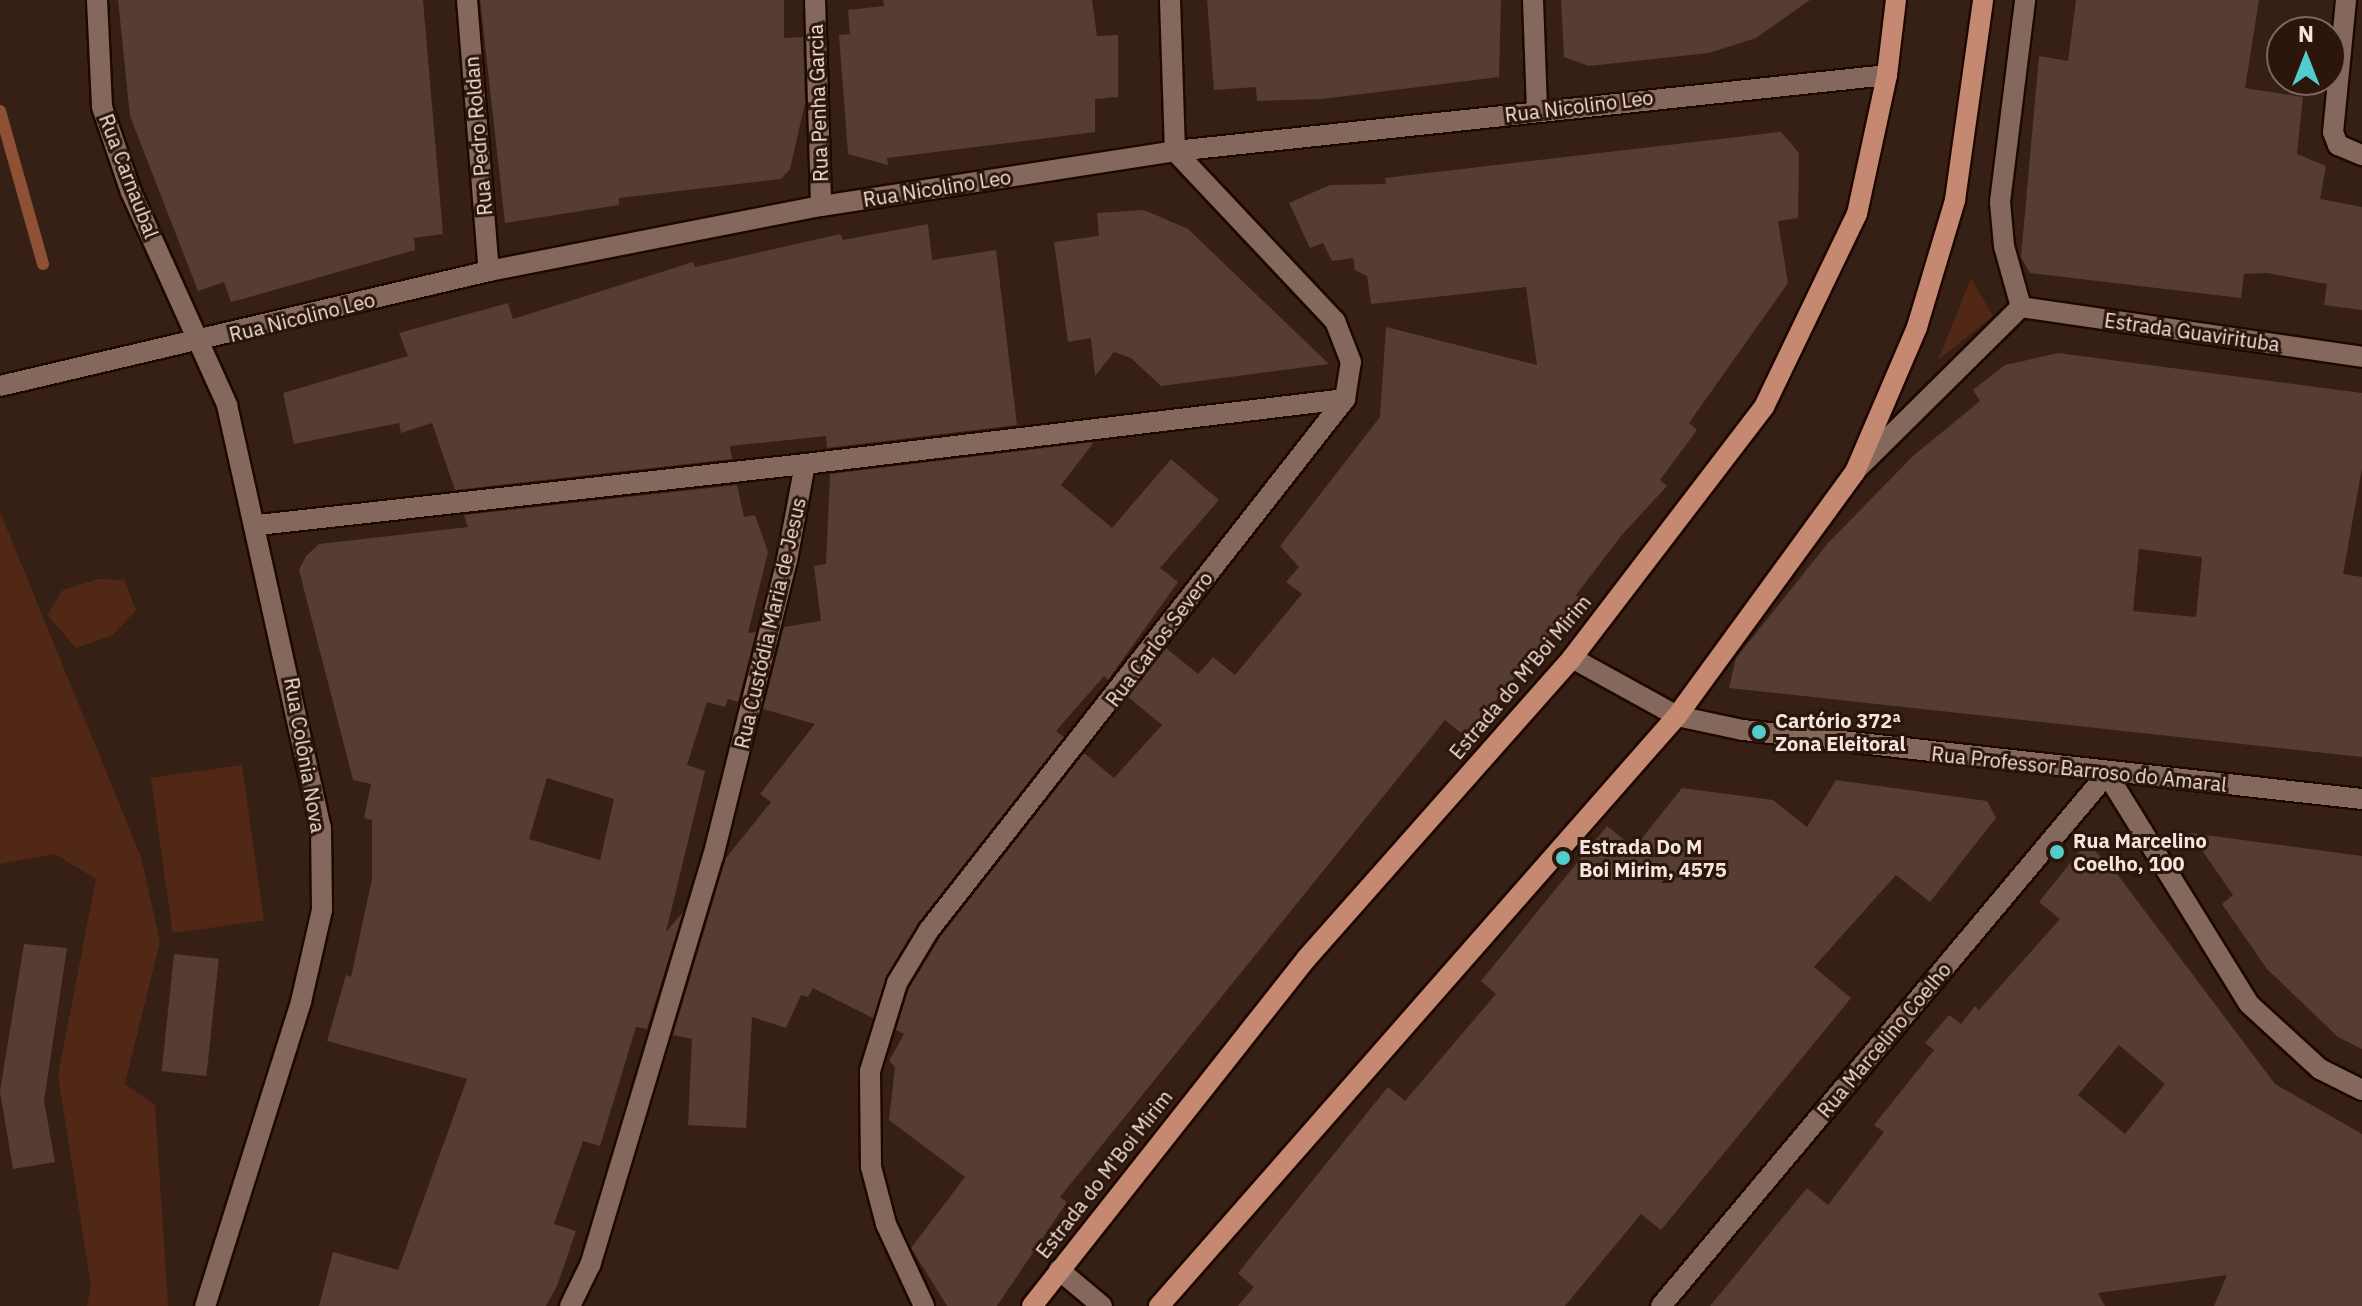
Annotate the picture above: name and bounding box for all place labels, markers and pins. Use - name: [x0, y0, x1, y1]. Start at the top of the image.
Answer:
- place label: Cartório 372ª Zona Eleitoral: [1775, 708, 1906, 755]
- marker: Cartório 372ª Zona Eleitoral: [1750, 723, 1768, 741]
- place label: Rua Marcelino Coelho, 100: [2073, 828, 2207, 875]
- place label: Estrada Do M Boi Mirim, 4575: [1579, 834, 1727, 881]
- marker: Rua Marcelino Coelho, 100: [2048, 843, 2066, 861]
- marker: Estrada Do M Boi Mirim, 4575: [1554, 849, 1572, 867]

